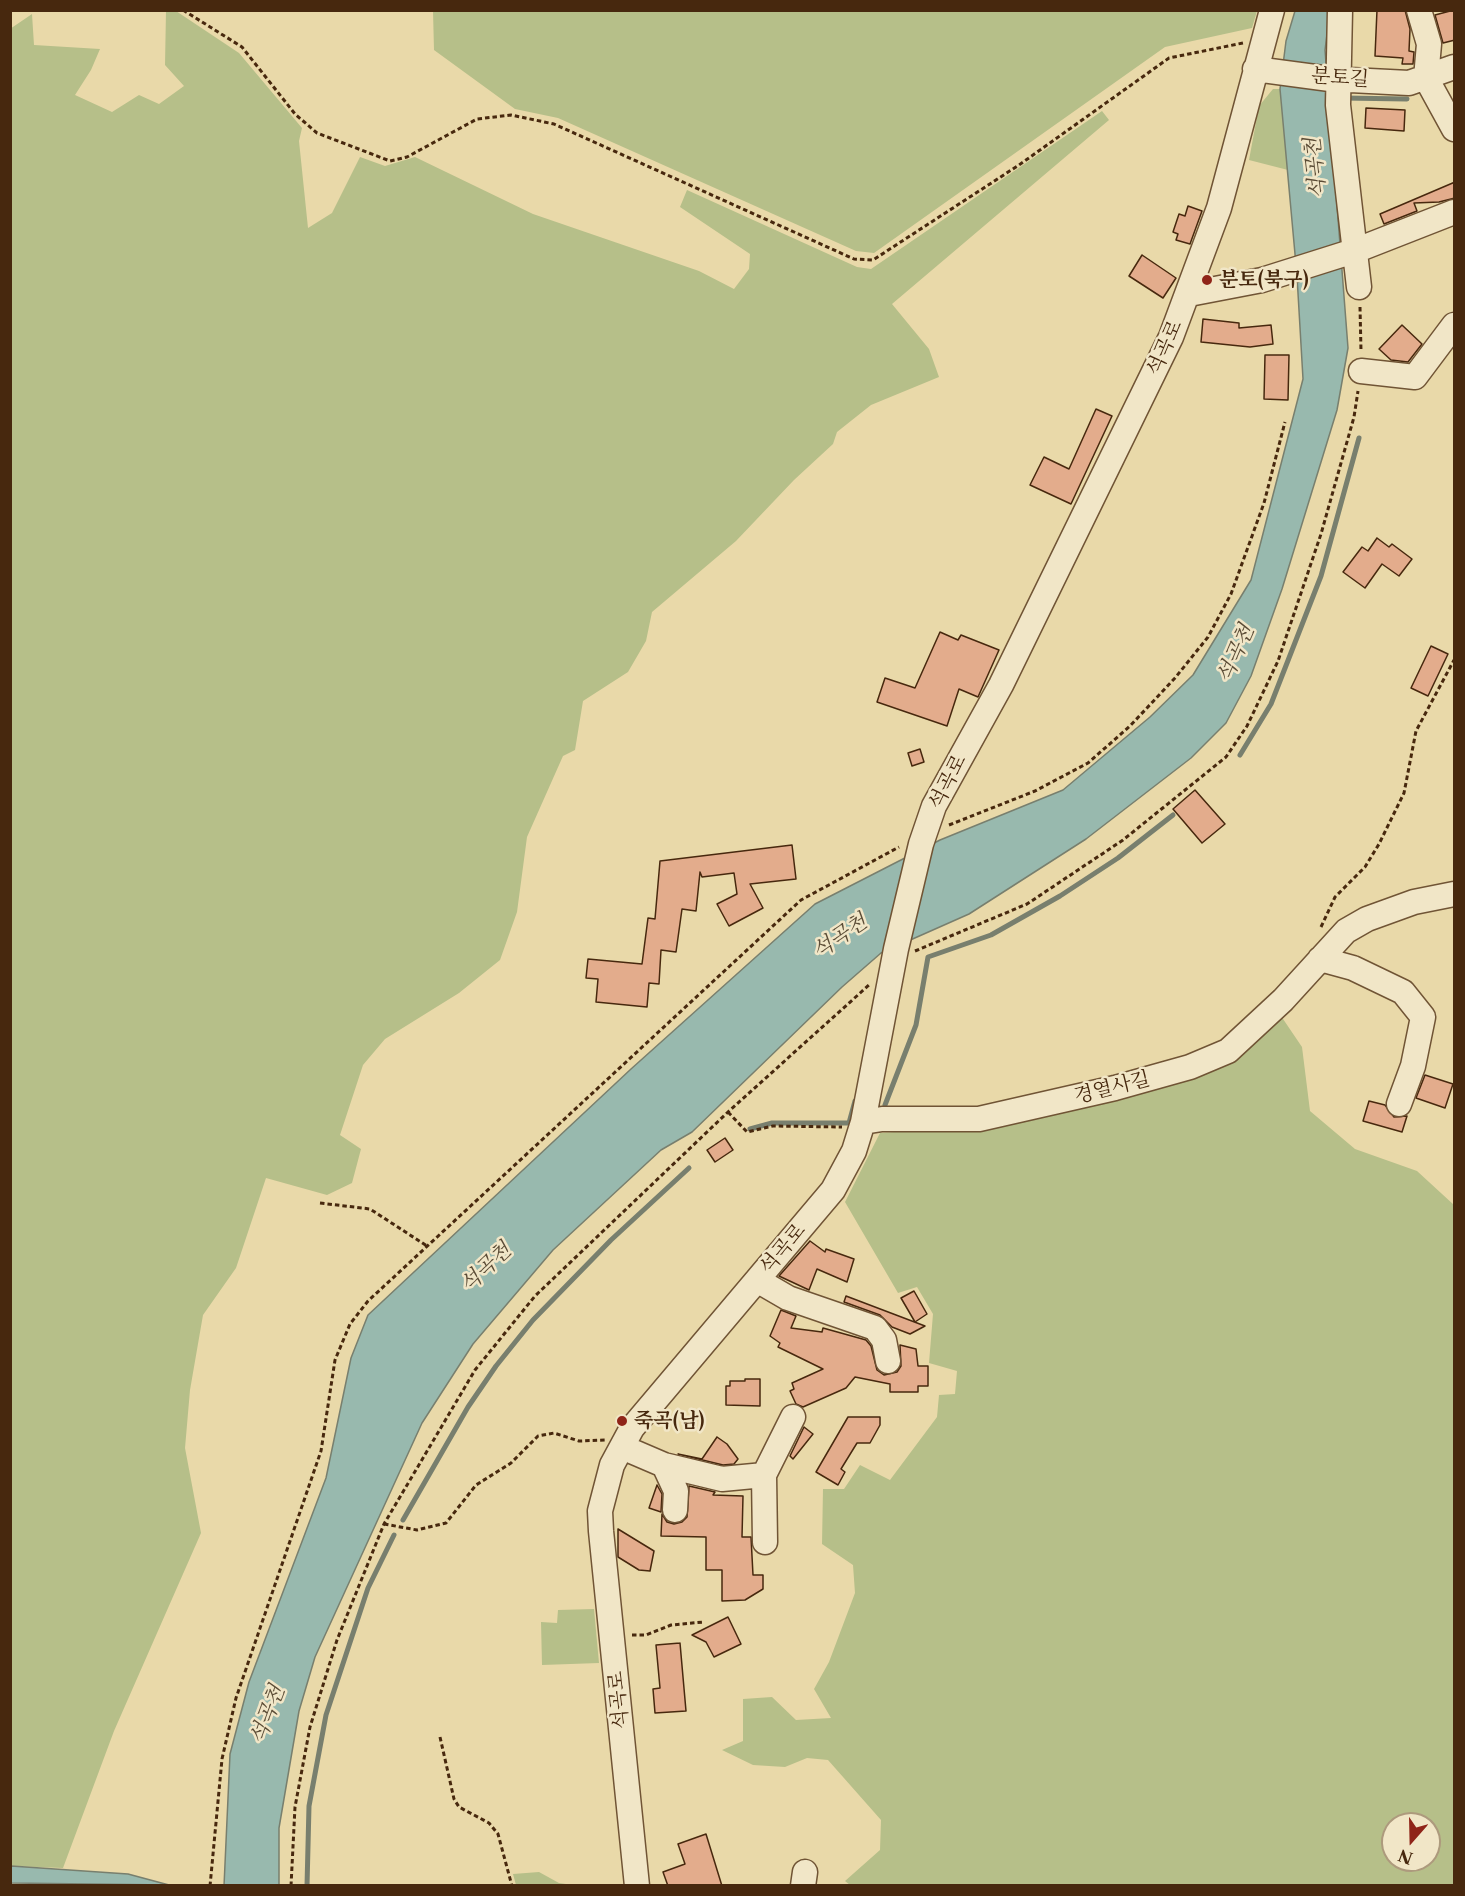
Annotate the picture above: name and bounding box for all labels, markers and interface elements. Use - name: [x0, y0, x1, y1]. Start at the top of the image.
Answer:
- street label: 분토길: [1310, 64, 1370, 92]
- water label: 석곡천: [1300, 136, 1332, 200]
- place label: 분토(북구): [1219, 268, 1309, 292]
- marker: 분토(북구): [1200, 273, 1214, 287]
- street label: 석곡로: [1142, 317, 1188, 379]
- water label: 석곡천: [1212, 621, 1260, 687]
- street label: 석곡로: [924, 751, 972, 813]
- water label: 석곡천: [808, 910, 872, 964]
- street label: 경열사길: [1072, 1067, 1152, 1109]
- street label: 석곡로: [755, 1219, 811, 1279]
- water label: 석곡천: [455, 1238, 517, 1298]
- place label: 죽곡(남): [634, 1409, 704, 1433]
- marker: 죽곡(남): [615, 1414, 629, 1428]
- street label: 석곡로: [604, 1670, 634, 1730]
- water label: 석곡천: [245, 1682, 291, 1748]
- north arrow: [1381, 1812, 1441, 1872]
- text: N: [1396, 1845, 1415, 1869]

